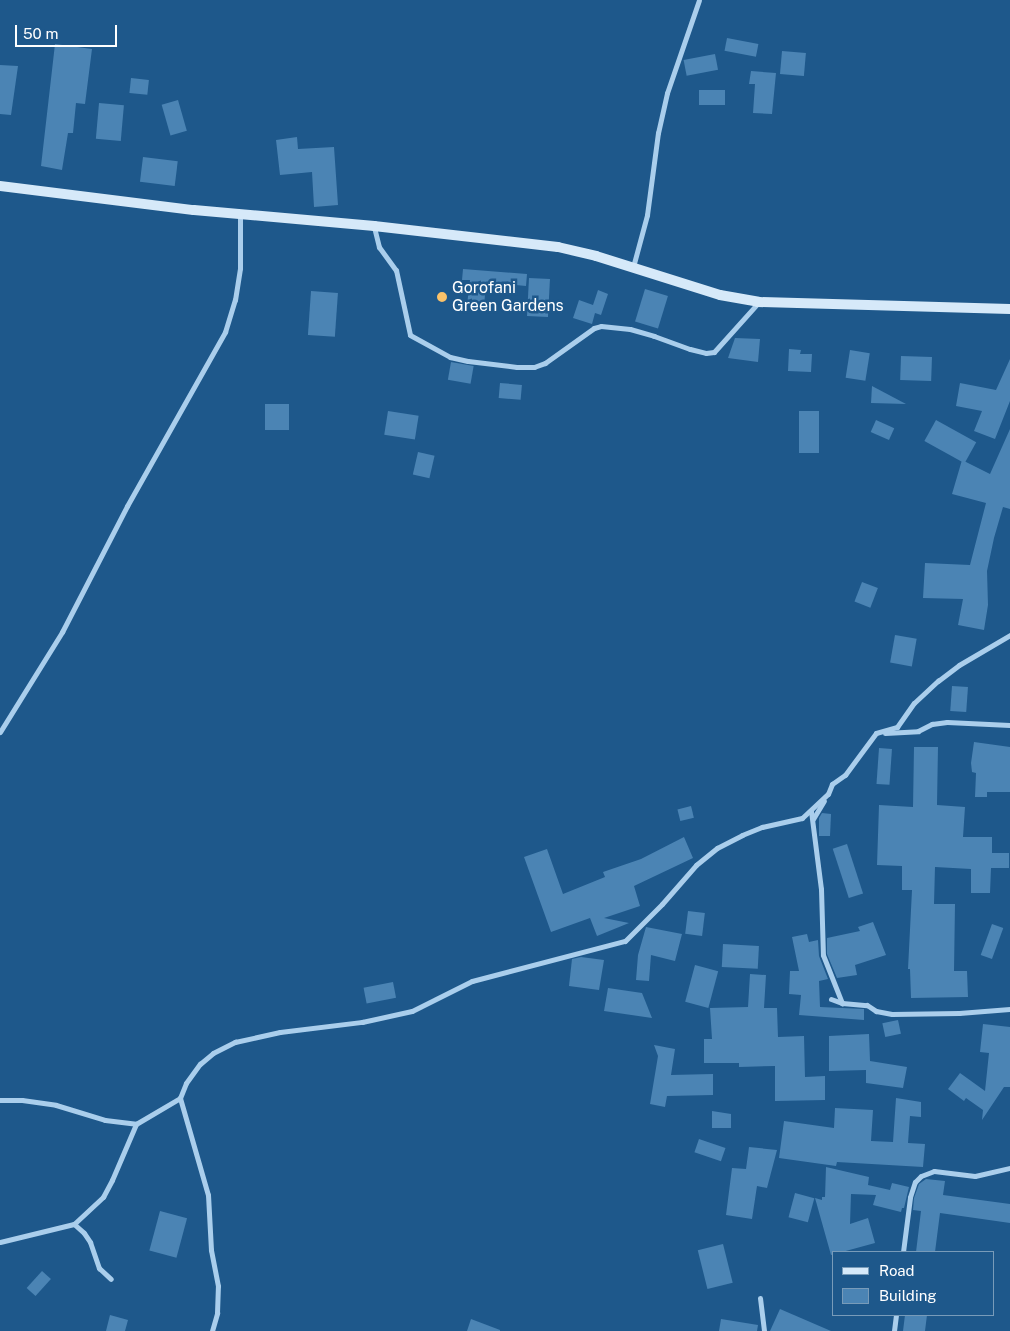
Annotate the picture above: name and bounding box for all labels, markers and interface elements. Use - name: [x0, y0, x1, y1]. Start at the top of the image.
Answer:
- scale bar: [18, 15, 120, 47]
- text: 50 m: [23, 25, 58, 42]
- place label: Gorofani Green Gardens: [452, 278, 564, 316]
- marker: Gorofani Green Gardens: [436, 291, 448, 303]
- legend: [832, 1251, 995, 1316]
- text: Road: [879, 1262, 915, 1279]
- text: Building: [879, 1287, 937, 1304]

